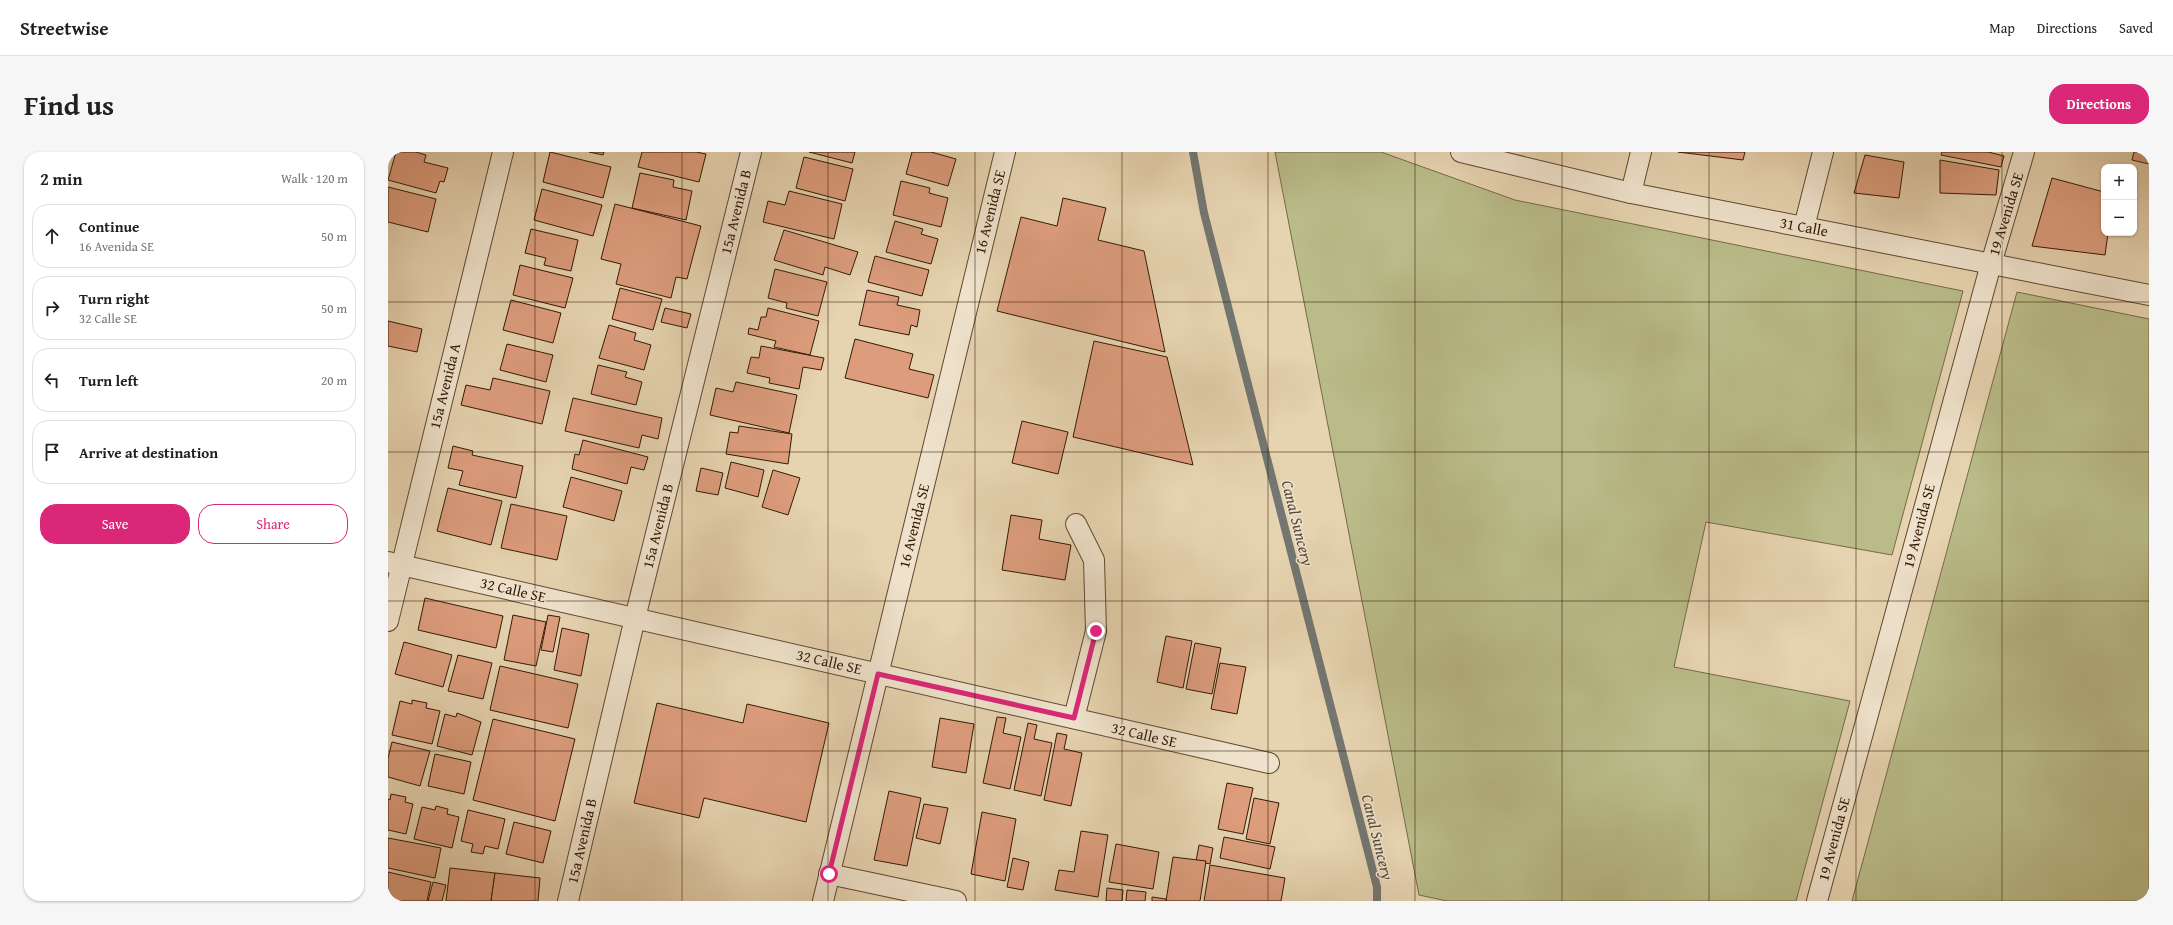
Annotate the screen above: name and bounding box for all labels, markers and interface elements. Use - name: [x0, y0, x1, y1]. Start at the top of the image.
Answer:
- text: Streetwise: [20, 14, 109, 42]
- text: Map: [1989, 18, 2015, 38]
- text: Directions: [2037, 18, 2097, 38]
- text: Saved: [2119, 18, 2153, 38]
- text: Find us: [24, 84, 114, 125]
- button: Directions: [2049, 84, 2149, 124]
- map controls: [2101, 164, 2137, 236]
- button: +: [2101, 164, 2137, 200]
- text: 2 min: [40, 166, 82, 191]
- street label: 15a Avenida B: [715, 167, 756, 257]
- street label: 16 Avenida SE: [969, 167, 1010, 256]
- text: Walk · 120 m: [281, 169, 348, 188]
- street label: 19 Avenida SE: [1983, 169, 2028, 258]
- button: −: [2101, 200, 2137, 236]
- street label: 31 Calle: [1778, 212, 1830, 241]
- text: Continue: [79, 216, 140, 237]
- icon: ahead: [41, 225, 63, 247]
- text: 50 m: [321, 227, 347, 246]
- text: 16 Avenida SE: [79, 237, 154, 256]
- text: Turn right: [79, 288, 150, 309]
- icon: right: [41, 297, 63, 319]
- text: 50 m: [321, 299, 347, 318]
- text: 32 Calle SE: [79, 309, 137, 328]
- street label: 15a Avenida A: [424, 341, 465, 431]
- icon: left: [41, 369, 63, 391]
- text: Turn left: [79, 370, 138, 391]
- text: 20 m: [321, 371, 347, 390]
- icon: arrive: [41, 441, 63, 463]
- text: Arrive at destination: [79, 442, 218, 463]
- water label: Canal Suncery: [1276, 478, 1320, 569]
- street label: 15a Avenida B: [637, 481, 678, 571]
- street label: 16 Avenida SE: [893, 481, 934, 570]
- street label: 19 Avenida SE: [1897, 481, 1940, 570]
- button: Save: [40, 504, 190, 544]
- button: Share: [198, 504, 348, 544]
- street label: 32 Calle SE: [478, 572, 548, 607]
- route end: [1087, 622, 1105, 640]
- street label: 32 Calle SE: [794, 644, 864, 679]
- street label: 32 Calle SE: [1109, 717, 1179, 752]
- water label: Canal Suncery: [1356, 792, 1400, 883]
- street label: 19 Avenida SE: [1812, 794, 1855, 883]
- street label: 15a Avenida B: [562, 796, 602, 886]
- route start: [820, 865, 838, 883]

